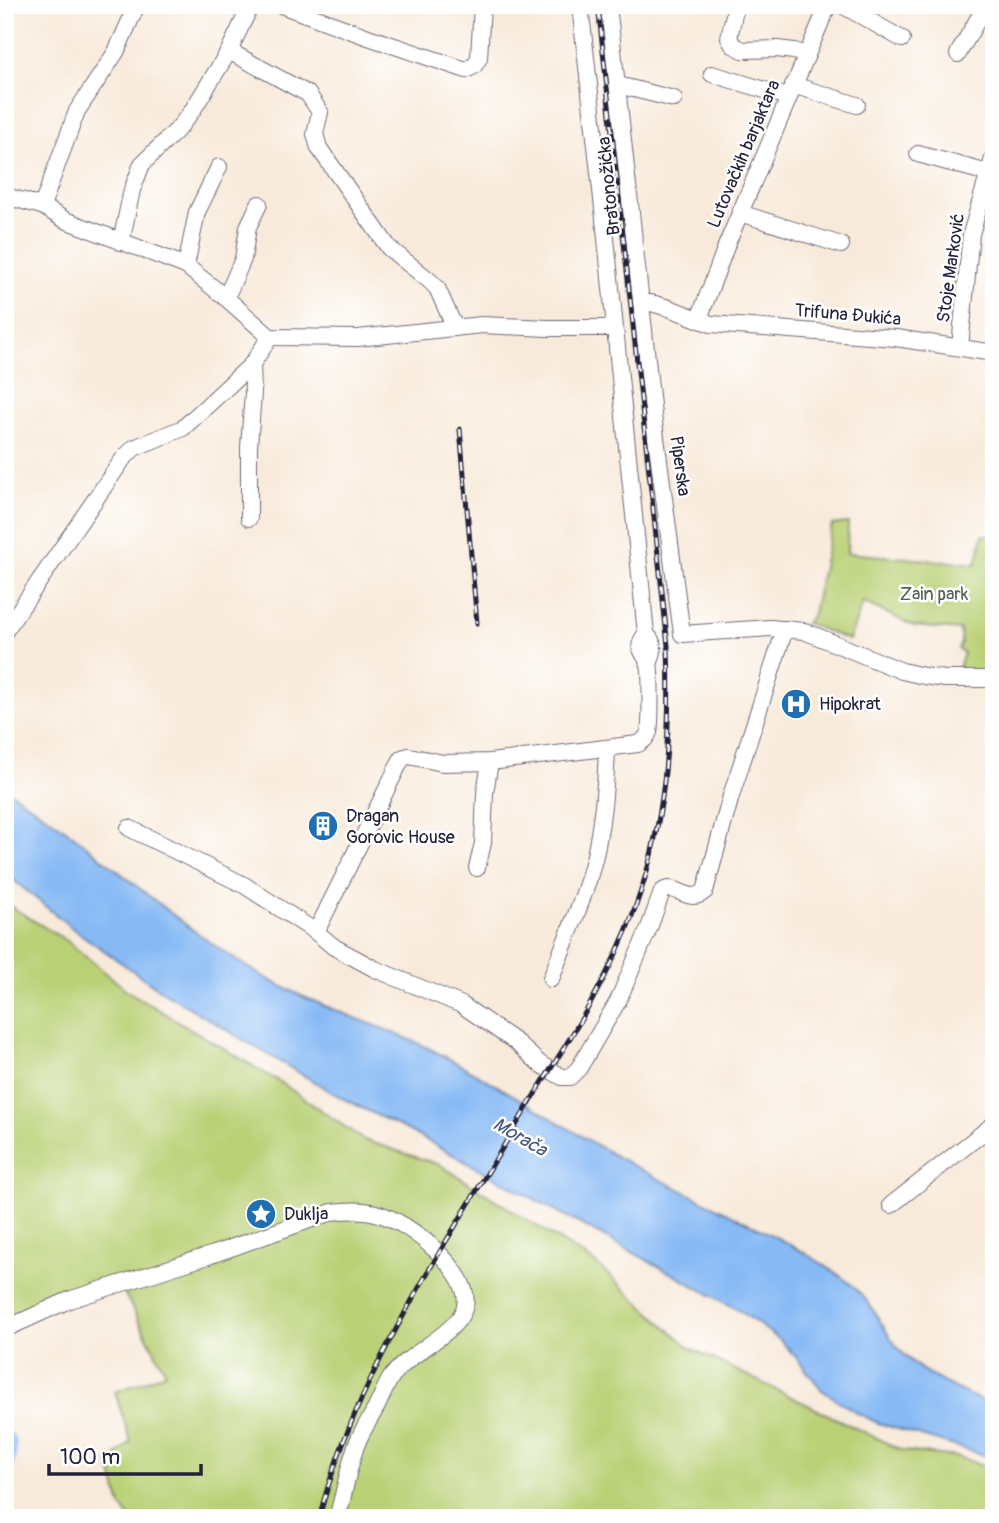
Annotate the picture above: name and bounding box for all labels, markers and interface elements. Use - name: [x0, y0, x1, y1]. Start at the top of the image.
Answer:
- street label: Lutovačkih barjaktara: [702, 76, 786, 232]
- street label: Bratonožićka: [592, 135, 626, 237]
- street label: Stoje Marković: [932, 212, 970, 324]
- street label: Trifuna Đukića: [794, 299, 902, 331]
- street label: Piperska: [664, 434, 696, 498]
- park label: Zain park: [900, 583, 969, 606]
- hospital icon: Hipokrat: [779, 687, 813, 721]
- place label: Hipokrat: [819, 693, 882, 716]
- place label: Dragan Gorovic House: [346, 805, 455, 849]
- building icon: Dragan Gorovic House: [306, 809, 340, 843]
- water label: Morača: [489, 1112, 552, 1163]
- place icon: Duklja: [244, 1197, 278, 1231]
- place label: Duklja: [284, 1203, 328, 1226]
- scale bar: [49, 1432, 201, 1476]
- text: 100 m: [60, 1444, 120, 1471]

